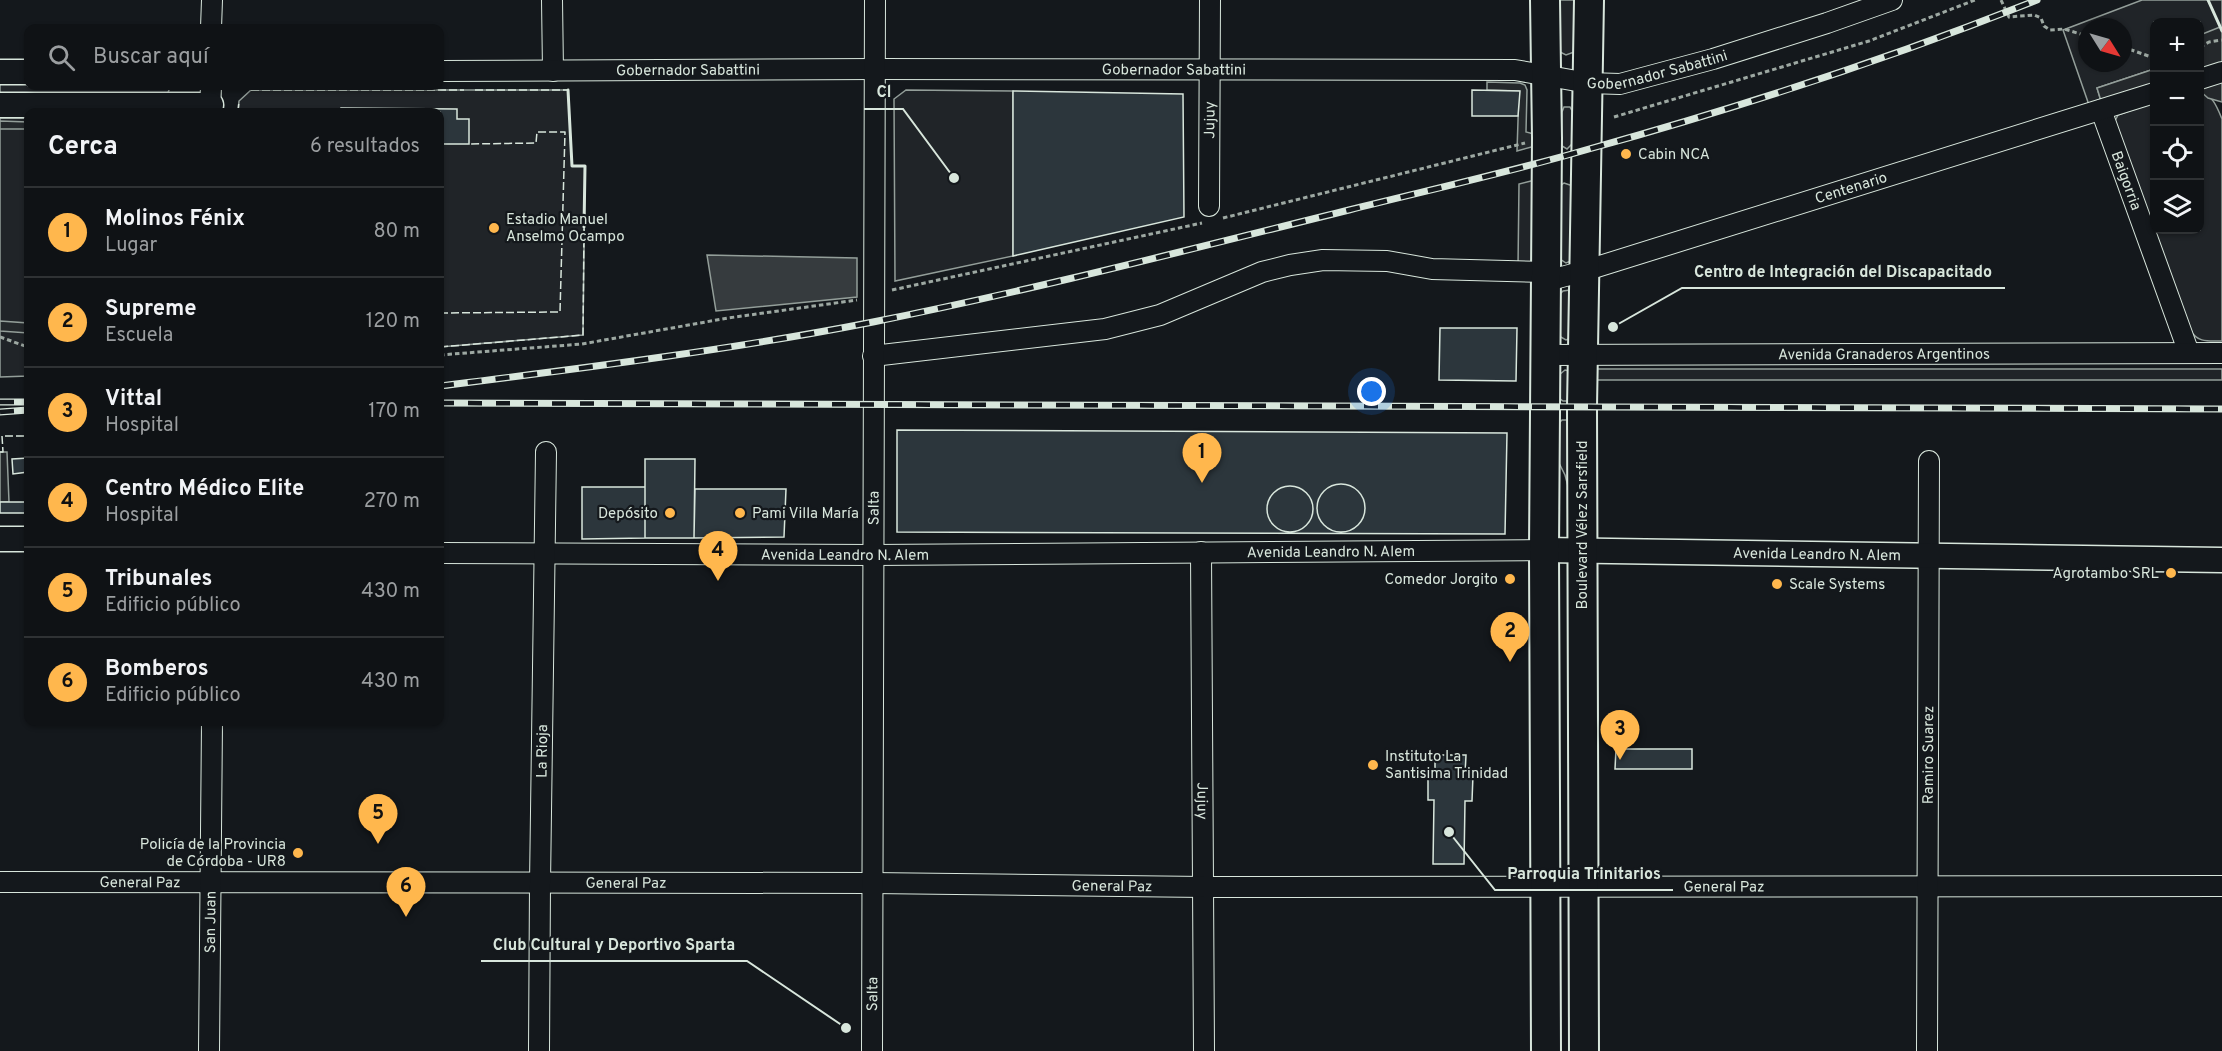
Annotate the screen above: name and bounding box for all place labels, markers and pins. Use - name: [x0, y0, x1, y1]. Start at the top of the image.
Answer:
- callout: Cl: [864, 75, 903, 109]
- place label: Cabin NCA: [1638, 146, 1710, 165]
- marker: Cabin NCA: [1619, 147, 1633, 161]
- place label: Estadio Manuel Anselmo Ocampo: [506, 211, 625, 247]
- marker: Estadio Manuel Anselmo Ocampo: [487, 221, 501, 235]
- callout: Centro de Integración del Discapacitado: [1682, 254, 2005, 288]
- pin: 1: [1182, 434, 1222, 483]
- place label: Depósito: [598, 505, 658, 524]
- place label: Pami Villa María: [752, 505, 859, 524]
- marker: Depósito: [663, 506, 677, 520]
- marker: Pami Villa María: [733, 506, 747, 520]
- pin: 4: [698, 532, 738, 581]
- place label: Agrotambo SRL: [2053, 565, 2159, 584]
- marker: Agrotambo SRL: [2164, 566, 2178, 580]
- place label: Comedor Jorgito: [1384, 571, 1498, 590]
- marker: Comedor Jorgito: [1503, 572, 1517, 586]
- place label: Scale Systems: [1789, 576, 1885, 595]
- marker: Scale Systems: [1770, 577, 1784, 591]
- pin: 2: [1490, 612, 1530, 662]
- pin: 3: [1600, 710, 1640, 760]
- place label: Instituto La Santisima Trinidad: [1385, 748, 1508, 784]
- marker: Instituto La Santisima Trinidad: [1366, 758, 1380, 772]
- pin: 5: [358, 794, 398, 844]
- place label: Policía de la Provincia de Córdoba - UR8: [140, 836, 286, 872]
- marker: Policía de la Provincia de Córdoba - UR8: [291, 846, 305, 860]
- callout: Parroquia Trinitarios: [1495, 856, 1673, 890]
- pin: 6: [386, 868, 426, 917]
- callout: Club Cultural y Deportivo Sparta: [481, 927, 747, 961]

